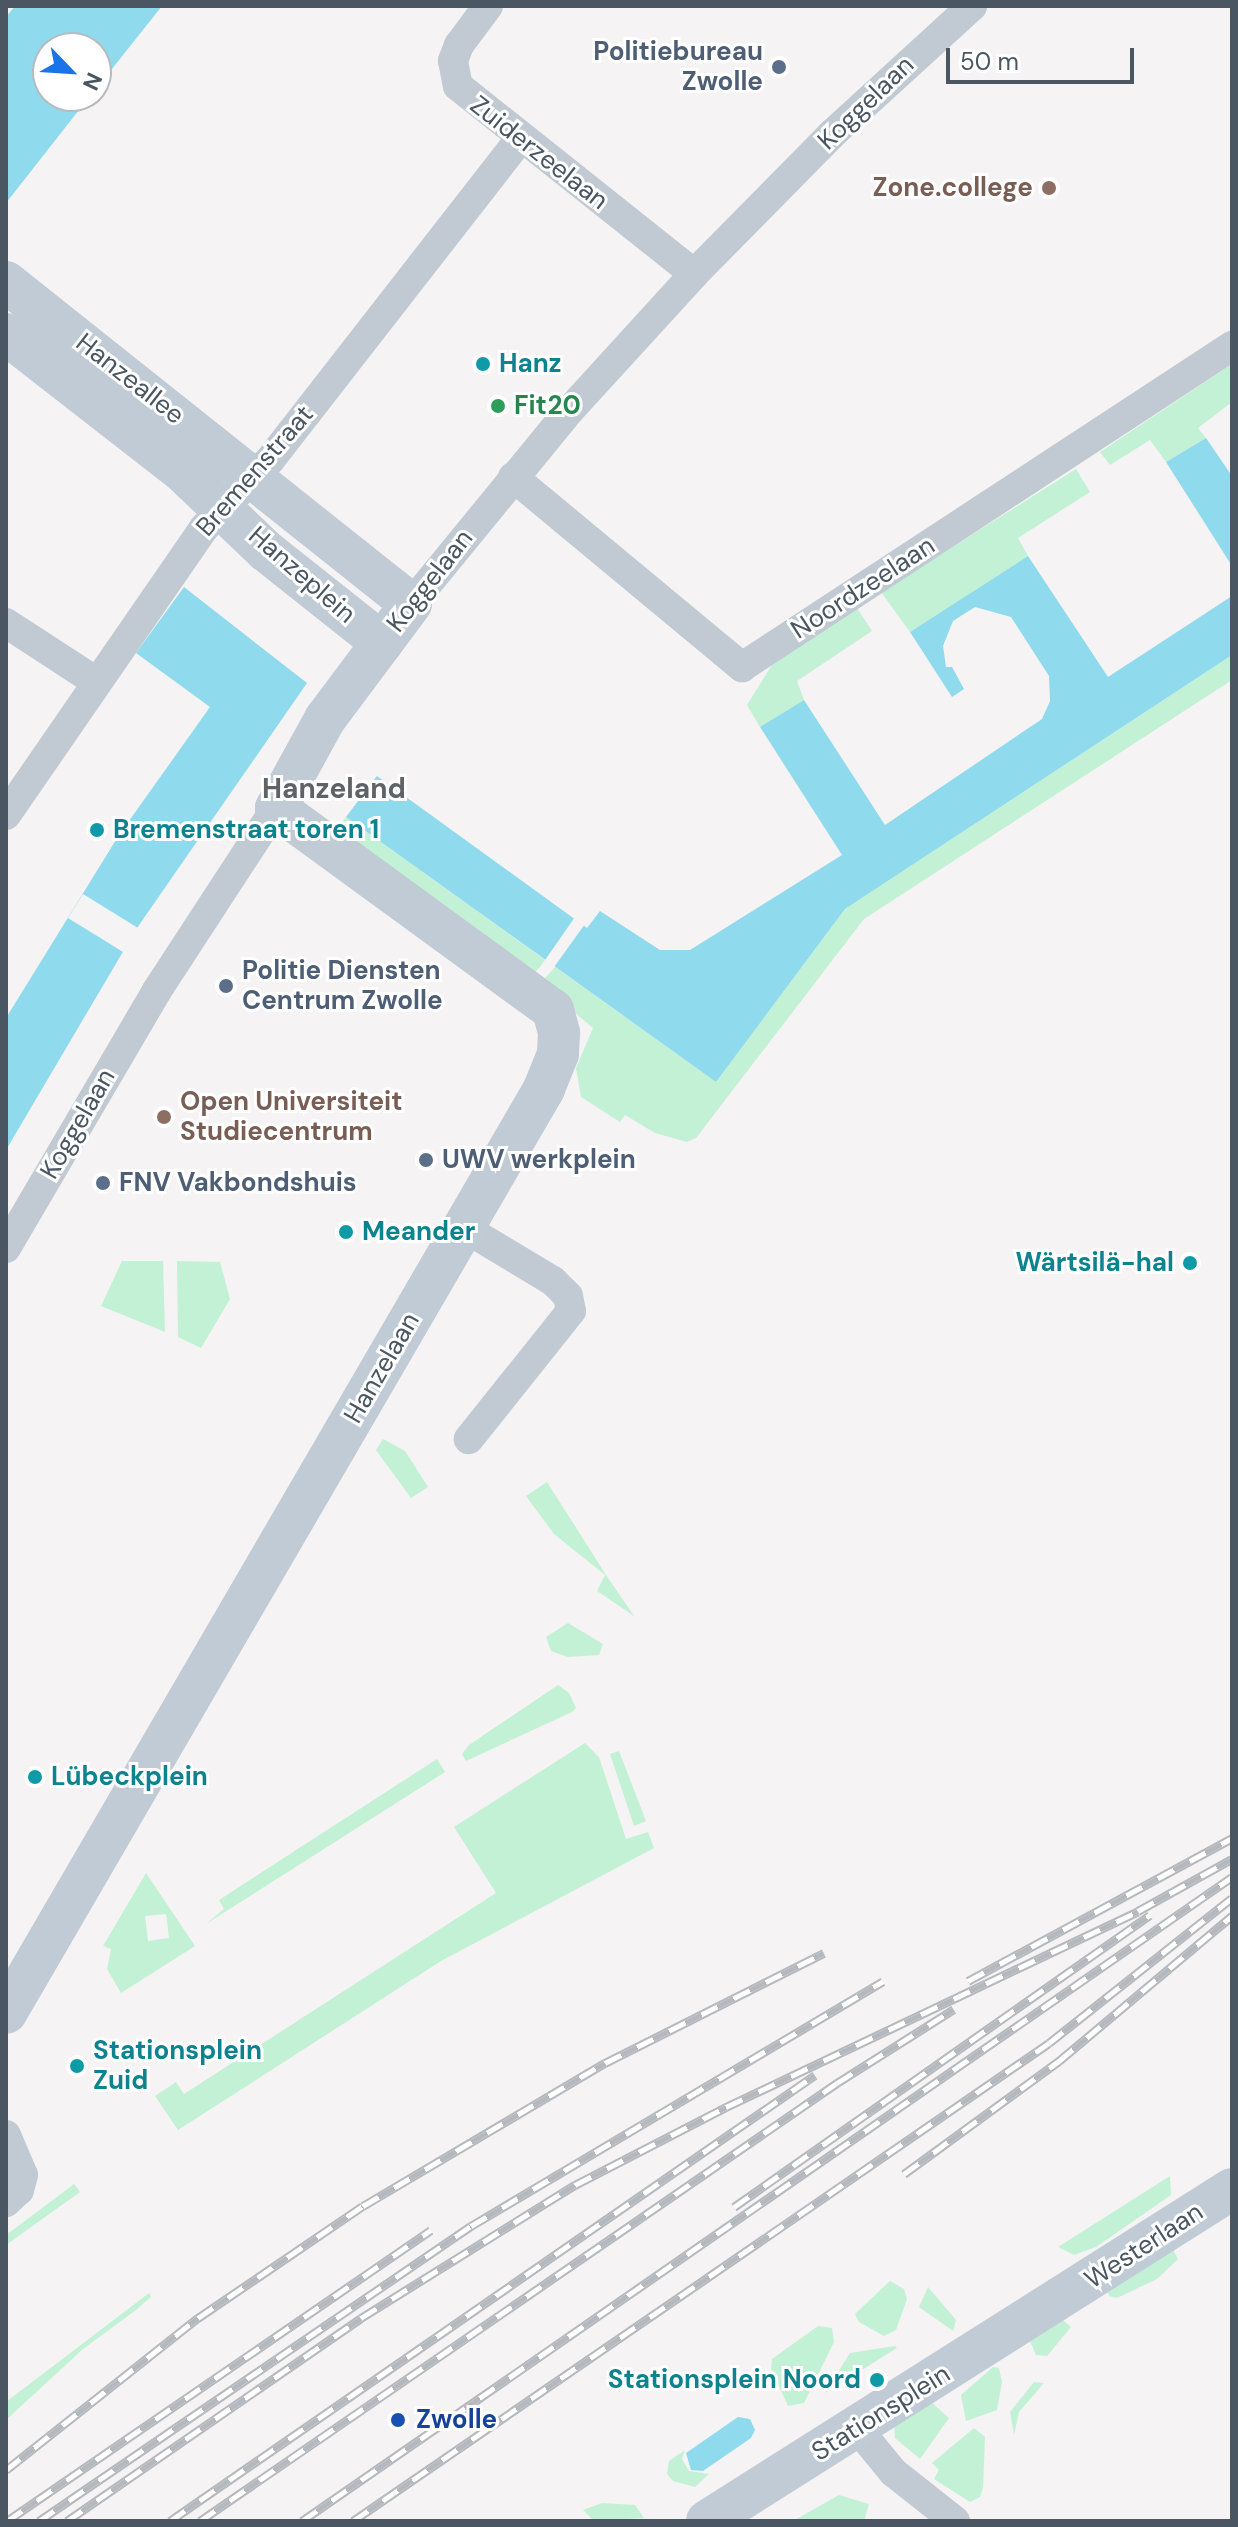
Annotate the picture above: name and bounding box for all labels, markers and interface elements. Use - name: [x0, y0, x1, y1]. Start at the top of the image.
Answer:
- north arrow: [32, 32, 112, 112]
- scale bar: [950, 32, 1138, 82]
- place label: Politiebureau Zwolle: [593, 36, 763, 98]
- text: 50 m: [960, 46, 1019, 77]
- street label: Koggelaan: [811, 50, 921, 156]
- marker: Politiebureau Zwolle: [770, 58, 788, 76]
- text: N: [76, 68, 109, 95]
- street label: Zuiderzeelaan: [464, 90, 614, 216]
- place label: Zone.college: [872, 172, 1033, 204]
- marker: Zone.college: [1040, 179, 1058, 197]
- street label: Hanzeallee: [70, 327, 190, 431]
- place label: Hanz: [499, 348, 562, 380]
- marker: Hanz: [474, 355, 492, 373]
- place label: Fit20: [514, 390, 581, 422]
- marker: Fit20: [489, 397, 507, 415]
- street label: Bremenstraat: [190, 399, 320, 543]
- street label: Hanzeplein: [242, 520, 362, 630]
- street label: Koggelaan: [380, 524, 480, 638]
- street label: Noordzeelaan: [785, 530, 941, 646]
- district label: Hanzeland: [262, 772, 406, 806]
- place label: Bremenstraat toren 1: [113, 814, 379, 846]
- marker: Bremenstraat toren 1: [88, 821, 106, 839]
- place label: Politie Diensten Centrum Zwolle: [242, 955, 443, 1016]
- marker: Politie Diensten Centrum Zwolle: [217, 977, 235, 995]
- street label: Koggelaan: [34, 1064, 122, 1184]
- place label: Open Universiteit Studiecentrum: [180, 1086, 402, 1148]
- marker: Open Universiteit Studiecentrum: [155, 1108, 173, 1126]
- place label: UWV werkplein: [442, 1144, 636, 1176]
- marker: UWV werkplein: [417, 1151, 435, 1169]
- place label: FNV Vakbondshuis: [119, 1167, 357, 1199]
- marker: FNV Vakbondshuis: [94, 1174, 112, 1192]
- place label: Meander: [362, 1216, 475, 1248]
- marker: Meander: [337, 1223, 355, 1241]
- place label: Wärtsilä-hal: [1016, 1247, 1174, 1279]
- marker: Wärtsilä-hal: [1181, 1254, 1199, 1272]
- street label: Hanzelaan: [338, 1307, 426, 1429]
- place label: Lübeckplein: [51, 1761, 208, 1793]
- marker: Lübeckplein: [26, 1768, 44, 1786]
- place label: Stationsplein Zuid: [93, 2035, 262, 2096]
- marker: Stationsplein Zuid: [68, 2057, 86, 2075]
- street label: Westerlaan: [1079, 2196, 1209, 2296]
- street label: Stationsplein: [806, 2358, 956, 2468]
- place label: Stationsplein Noord: [608, 2364, 861, 2396]
- marker: Stationsplein Noord: [868, 2371, 886, 2389]
- place label: Zwolle: [416, 2404, 497, 2436]
- marker: Zwolle: [387, 2409, 409, 2431]

